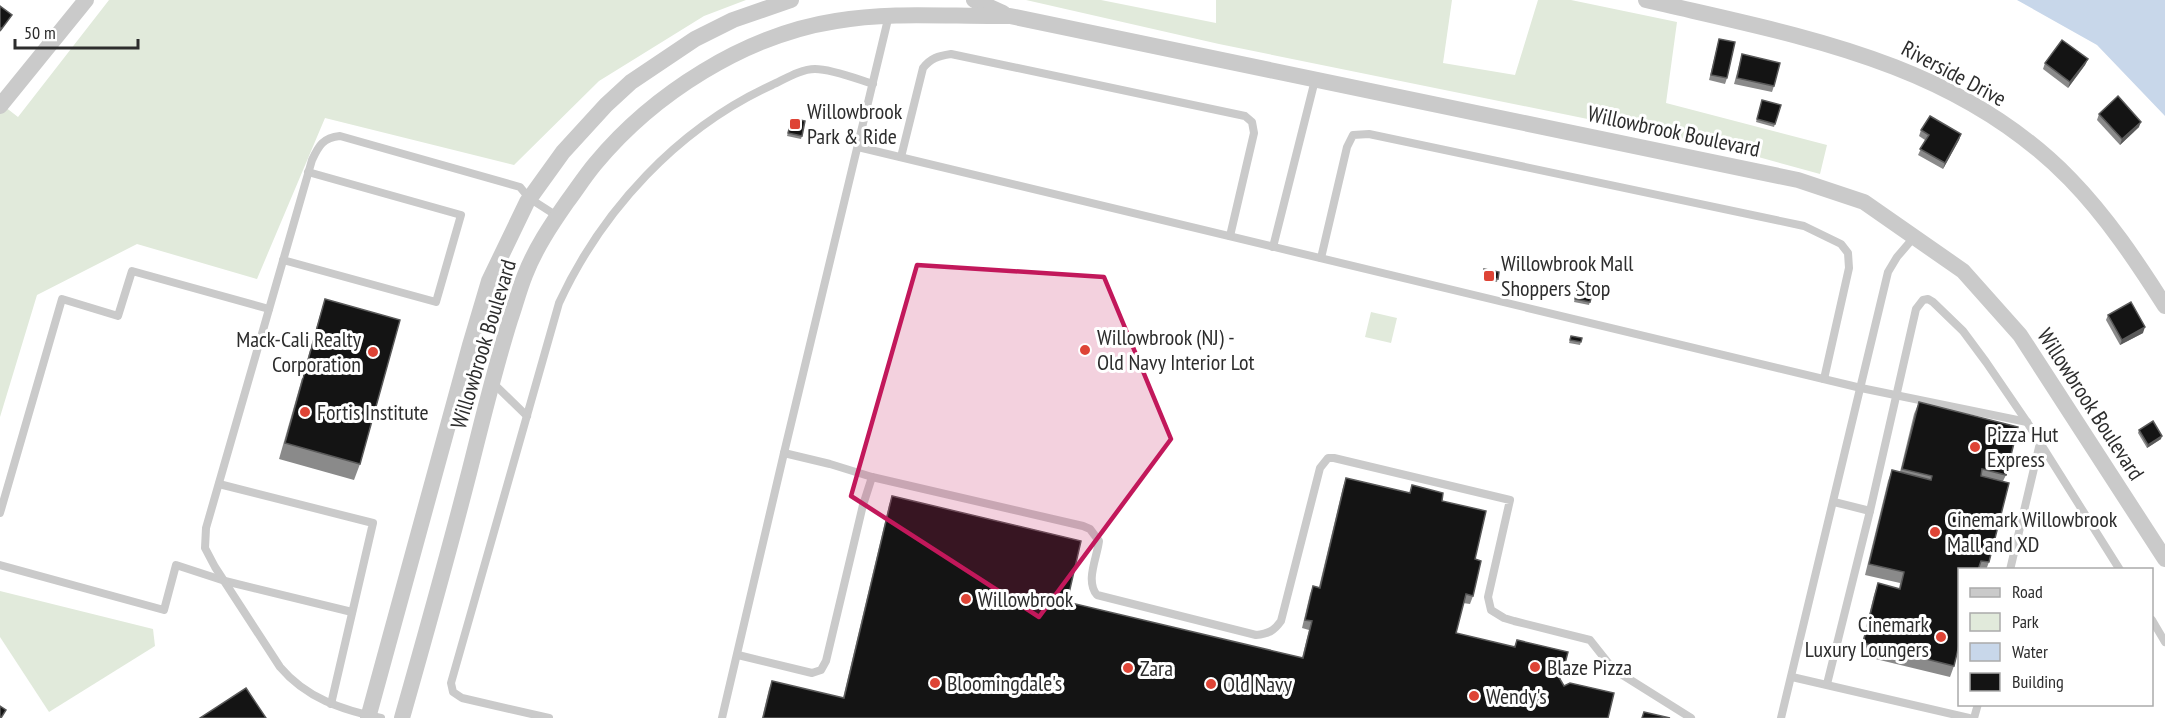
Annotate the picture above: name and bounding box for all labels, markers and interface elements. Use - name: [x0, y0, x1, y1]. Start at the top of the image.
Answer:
- scale bar: [15, 12, 138, 50]
- text: 50 m: [24, 21, 56, 44]
- street label: Riverside Drive: [1897, 34, 2011, 112]
- place label: Willowbrook Park & Ride: [807, 97, 903, 150]
- street label: Willowbrook Boulevard: [1585, 99, 1763, 163]
- marker: Willowbrook Park & Ride: [788, 117, 802, 131]
- place label: Willowbrook Mall Shoppers Stop: [1501, 249, 1634, 302]
- street label: Willowbrook Boulevard: [444, 256, 522, 432]
- marker: Willowbrook Mall Shoppers Stop: [1482, 269, 1496, 283]
- place label: Willowbrook (NJ) - Old Navy Interior Lot: [1097, 323, 1255, 376]
- street label: Willowbrook Boulevard: [2031, 323, 2151, 485]
- place label: Mack-Cali Realty Corporation: [236, 325, 362, 378]
- marker: Willowbrook (NJ) - Old Navy Interior Lot: [1078, 343, 1092, 357]
- marker: Mack-Cali Realty Corporation: [366, 345, 380, 359]
- place label: Fortis Institute: [317, 398, 429, 426]
- marker: Fortis Institute: [298, 405, 312, 419]
- place label: Pizza Hut Express: [1987, 420, 2058, 473]
- marker: Pizza Hut Express: [1968, 440, 1982, 454]
- place label: Cinemark Willowbrook Mall and XD: [1947, 505, 2118, 558]
- marker: Cinemark Willowbrook Mall and XD: [1928, 525, 1942, 539]
- legend: [1958, 568, 2153, 706]
- text: Road: [2012, 580, 2043, 603]
- place label: Willowbrook: [978, 585, 1074, 613]
- marker: Willowbrook: [959, 592, 973, 606]
- place label: Cinemark Luxury Loungers: [1805, 610, 1929, 663]
- text: Park: [2012, 610, 2039, 633]
- marker: Cinemark Luxury Loungers: [1934, 630, 1948, 644]
- text: Water: [2012, 640, 2048, 663]
- place label: Blaze Pizza: [1547, 653, 1632, 681]
- place label: Zara: [1140, 654, 1173, 682]
- marker: Blaze Pizza: [1528, 660, 1542, 674]
- marker: Zara: [1121, 661, 1135, 675]
- place label: Bloomingdale's: [947, 669, 1062, 697]
- place label: Old Navy: [1223, 670, 1293, 698]
- text: Building: [2012, 670, 2064, 693]
- marker: Bloomingdale's: [928, 676, 942, 690]
- marker: Old Navy: [1204, 677, 1218, 691]
- place label: Wendy's: [1486, 682, 1547, 710]
- marker: Wendy's: [1467, 689, 1481, 703]

